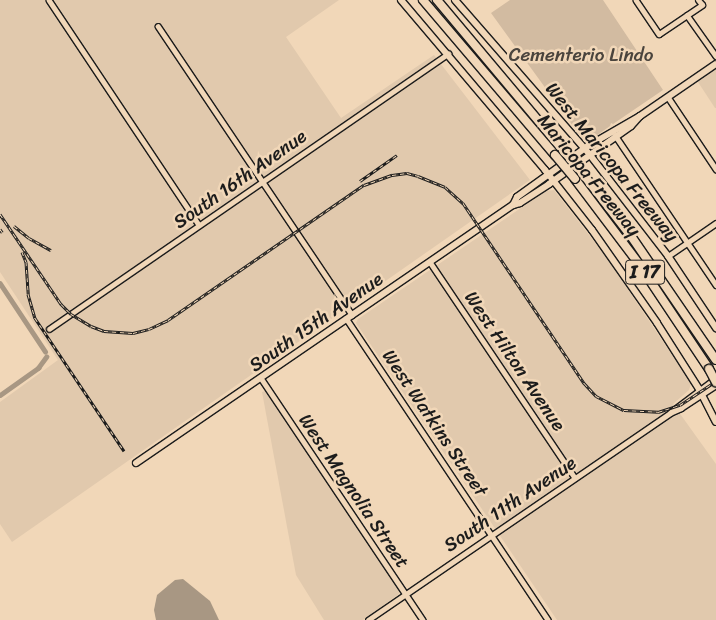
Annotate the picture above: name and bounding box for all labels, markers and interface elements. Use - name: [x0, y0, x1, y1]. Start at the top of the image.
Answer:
- park label: Cementerio Lindo: [509, 44, 653, 66]
- street label: West Maricopa Freeway: [541, 78, 683, 246]
- street label: Maricopa Freeway: [532, 109, 646, 241]
- street label: South 16th Avenue: [169, 124, 311, 234]
- road number: I 17: [625, 256, 665, 288]
- street label: South 15th Avenue: [245, 267, 387, 377]
- street label: West Hilton Avenue: [460, 286, 570, 436]
- street label: West Watkins Street: [377, 345, 493, 501]
- street label: West Magnolia Street: [294, 409, 414, 573]
- street label: South 11th Avenue: [439, 451, 581, 557]

